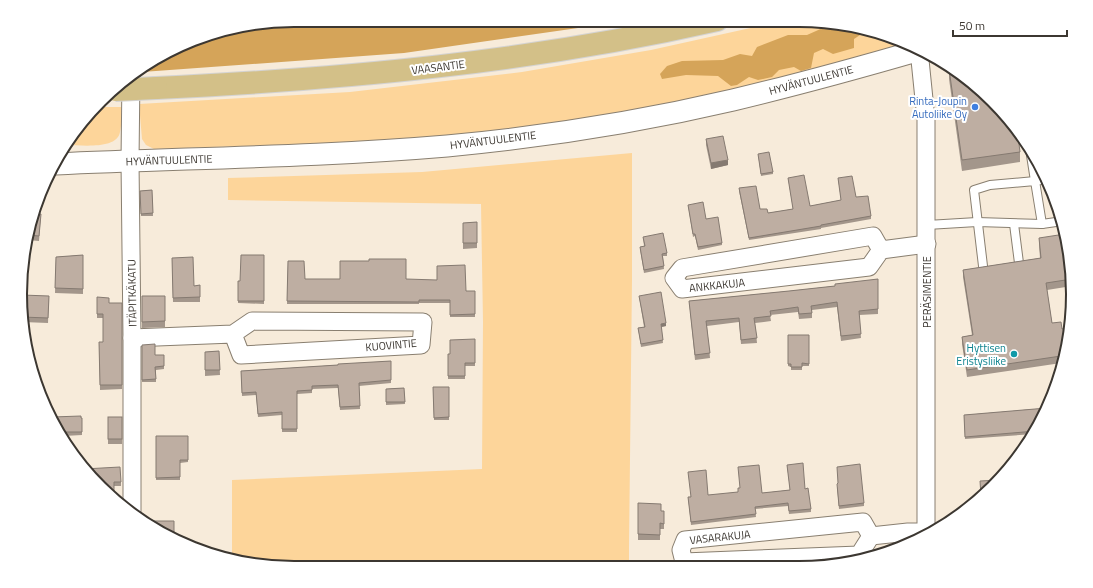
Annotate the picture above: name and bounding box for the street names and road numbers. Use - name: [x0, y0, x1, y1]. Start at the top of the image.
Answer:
- street label: VAASANTIE: [410, 56, 466, 78]
- street label: HYVÄNTUULENTIE: [767, 61, 855, 99]
- street label: HYVÄNTUULENTIE: [449, 127, 537, 153]
- street label: HYVÄNTUULENTIE: [125, 150, 213, 170]
- street label: PERÄSIMENTIE: [919, 256, 935, 328]
- street label: ITÄPITKÄKATU: [123, 259, 141, 327]
- street label: ANKKAKUJA: [688, 274, 746, 296]
- street label: KUOVINTIE: [365, 335, 417, 355]
- street label: VASARAKUJA: [689, 526, 752, 548]

